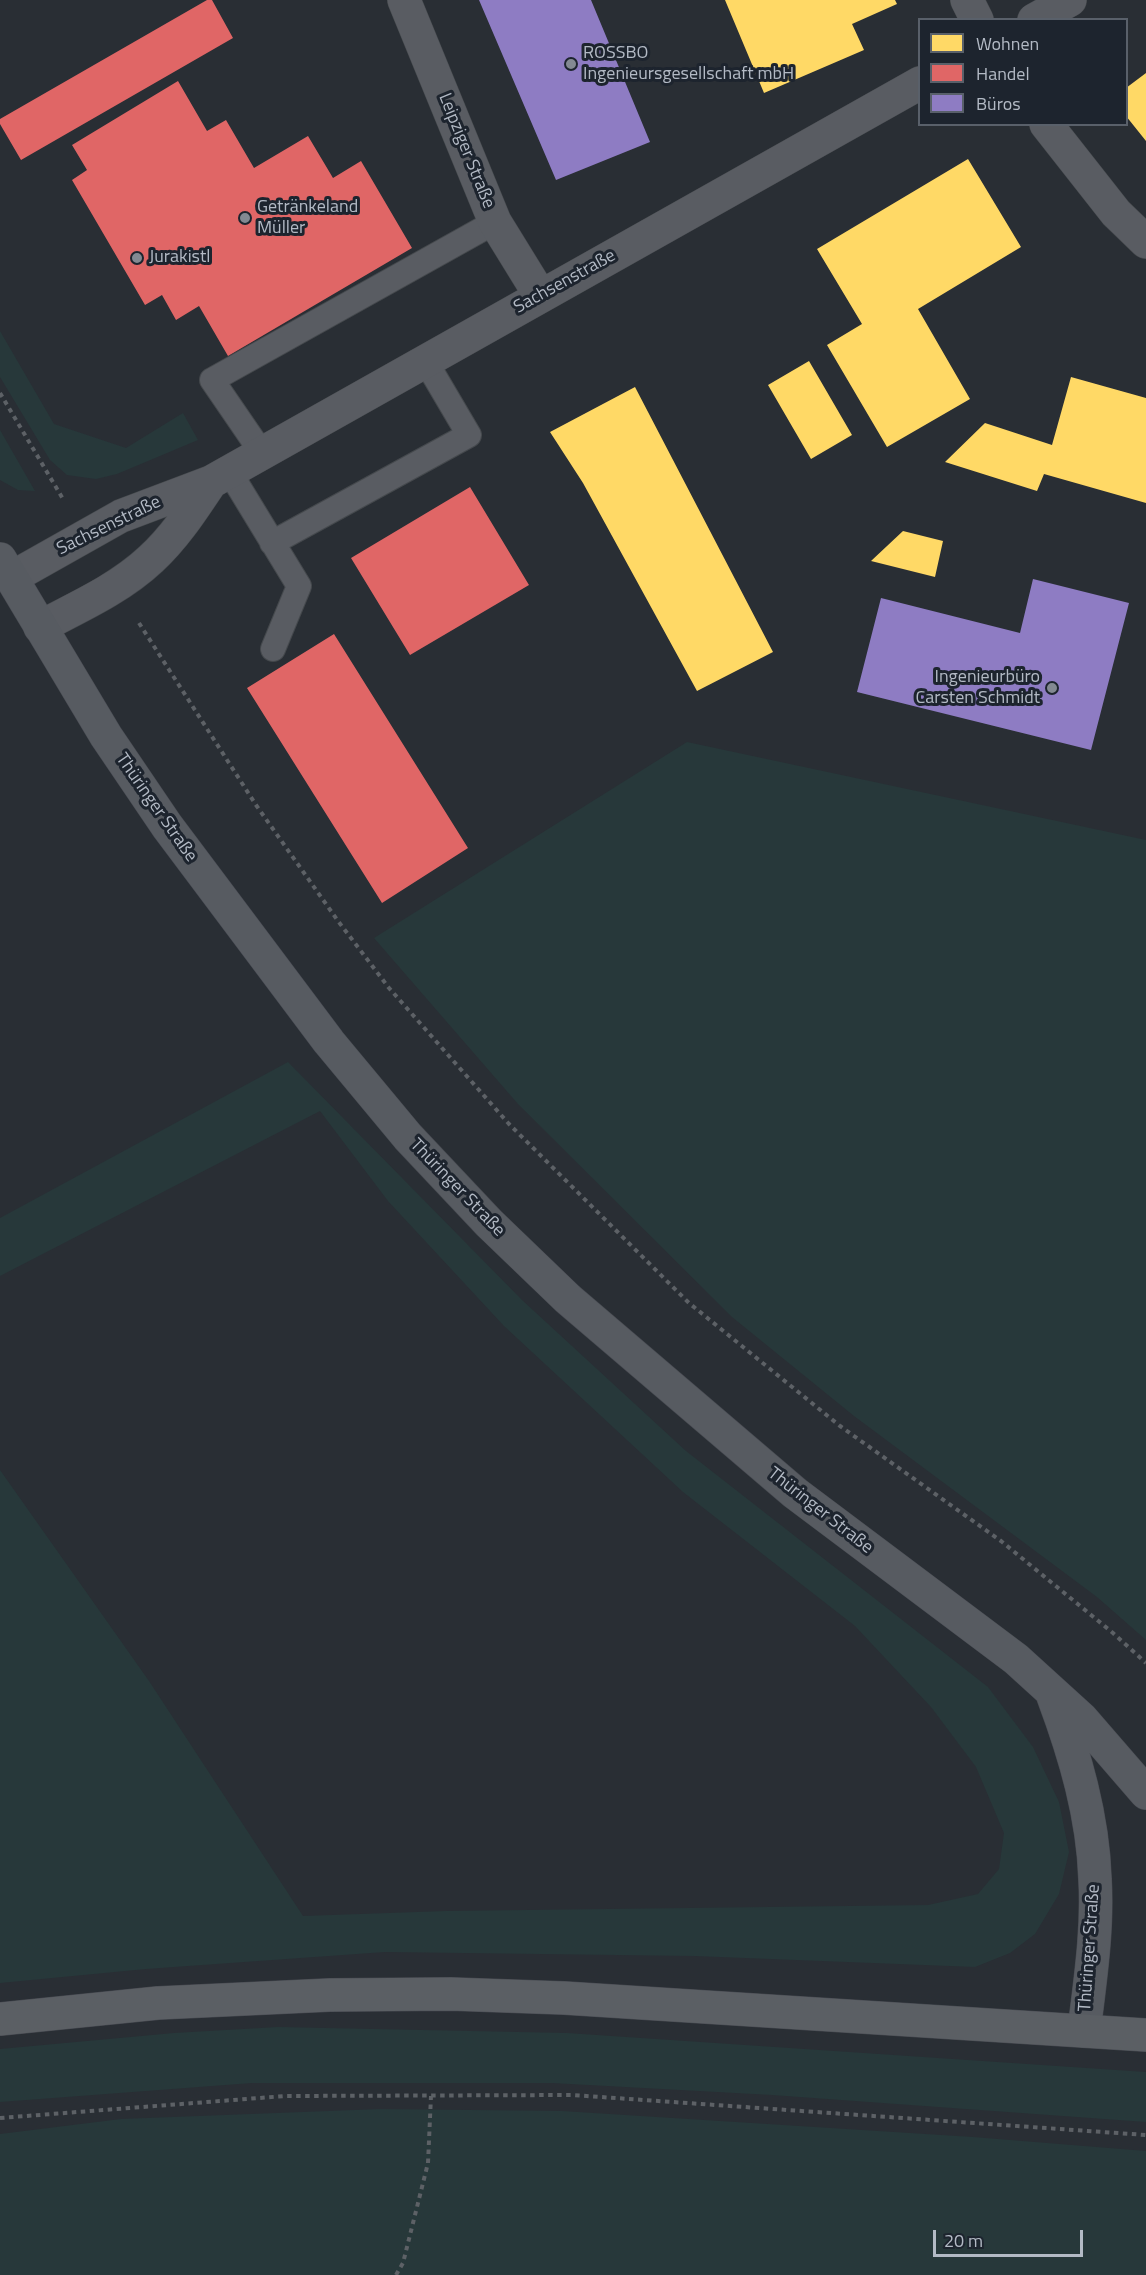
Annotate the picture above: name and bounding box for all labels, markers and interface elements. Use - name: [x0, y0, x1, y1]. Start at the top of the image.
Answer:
- legend: [918, 18, 1128, 126]
- text: Wohnen: [976, 30, 1039, 57]
- place label: ROSSBO Ingenieursgesellschaft mbH: [583, 43, 794, 86]
- marker: ROSSBO Ingenieursgesellschaft mbH: [564, 57, 578, 71]
- text: Handel: [976, 60, 1030, 87]
- street label: Leipziger Straße: [433, 90, 499, 212]
- text: Büros: [976, 90, 1021, 117]
- place label: Getränkeland Müller: [257, 197, 358, 240]
- marker: Getränkeland Müller: [238, 211, 252, 225]
- street label: Sachsenstraße: [510, 245, 620, 319]
- place label: Jurakistl: [149, 247, 210, 269]
- marker: Jurakistl: [130, 251, 144, 265]
- street label: Sachsenstraße: [54, 492, 164, 560]
- place label: Ingenieurbüro Carsten Schmidt: [915, 667, 1040, 710]
- marker: Ingenieurbüro Carsten Schmidt: [1045, 681, 1059, 695]
- street label: Thüringer Straße: [111, 750, 201, 866]
- street label: Thüringer Straße: [405, 1135, 509, 1241]
- street label: Thüringer Straße: [763, 1463, 877, 1559]
- street label: Thüringer Straße: [1075, 1884, 1105, 2012]
- scale bar: [936, 2218, 1086, 2256]
- text: 20 m: [944, 2227, 983, 2254]

